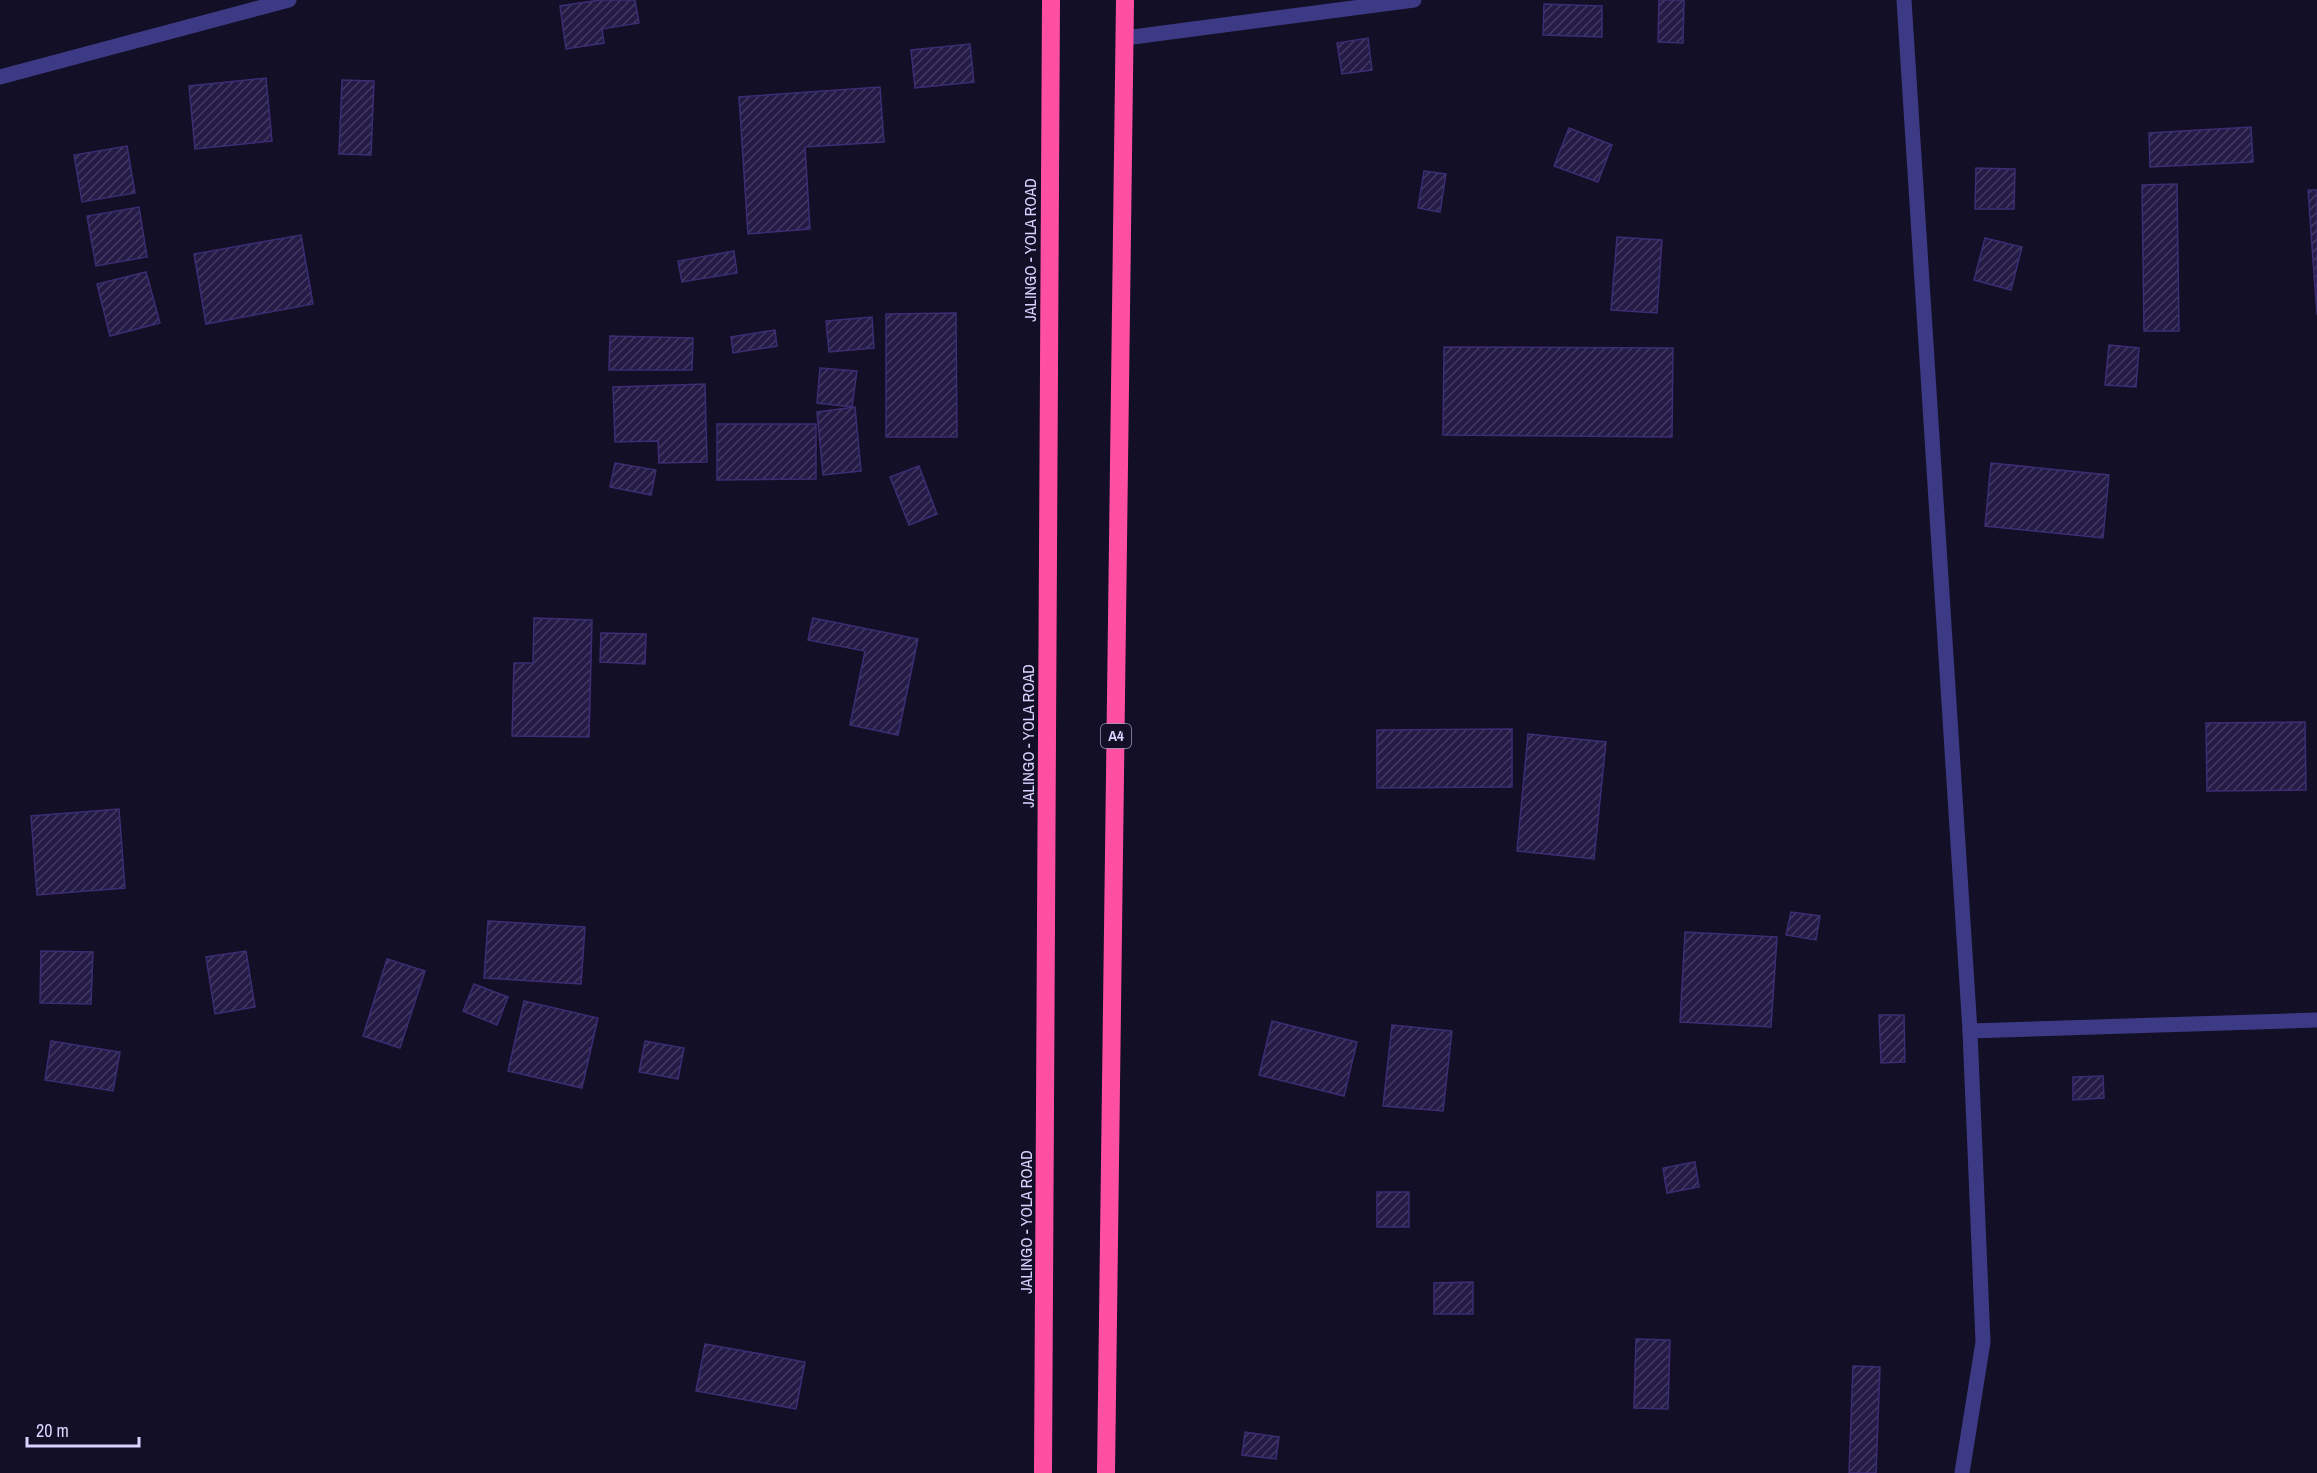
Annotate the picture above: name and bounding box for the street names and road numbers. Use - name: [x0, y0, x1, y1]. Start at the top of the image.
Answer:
- street label: JALINGO - YOLA ROAD: [1019, 178, 1041, 322]
- street label: JALINGO - YOLA ROAD: [1017, 664, 1039, 808]
- road number: A4: [1101, 724, 1131, 748]
- street label: JALINGO - YOLA ROAD: [1015, 1150, 1037, 1294]

